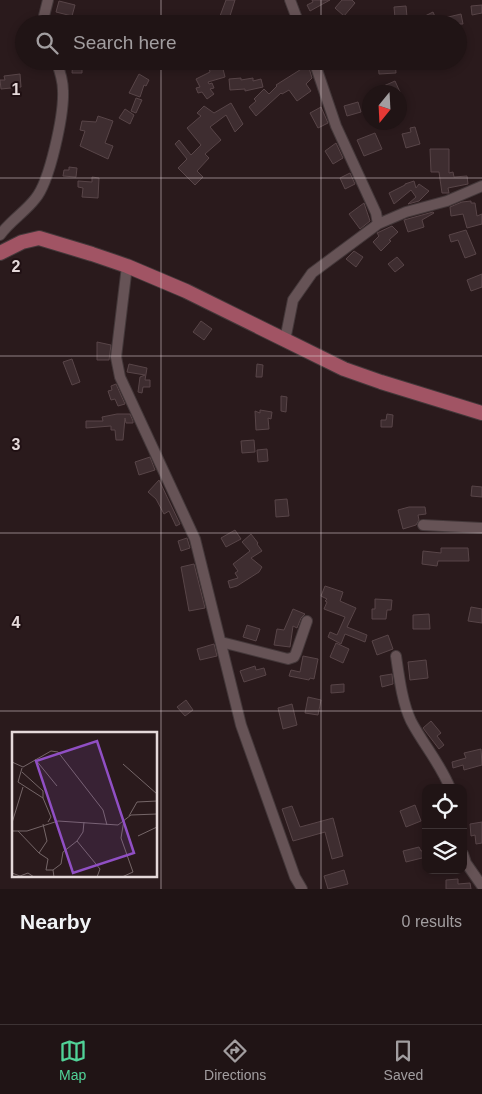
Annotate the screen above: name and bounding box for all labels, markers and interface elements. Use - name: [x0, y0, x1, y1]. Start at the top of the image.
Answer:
- search box: [15, 15, 467, 70]
- icon: search: [33, 29, 61, 57]
- text: Search here: [73, 32, 177, 53]
- text: 1: [12, 81, 21, 98]
- north arrow: [362, 85, 407, 130]
- text: 2: [12, 258, 21, 275]
- text: 3: [12, 436, 21, 453]
- text: 4: [12, 614, 21, 631]
- inset map: [12, 732, 158, 876]
- map controls: [422, 784, 467, 874]
- button: locate: [422, 784, 467, 829]
- button: layers: [422, 829, 467, 874]
- text: Nearby: [20, 910, 91, 933]
- text: 0 results: [402, 913, 462, 930]
- tab: Map: [59, 1037, 87, 1083]
- tab: Directions: [204, 1037, 266, 1083]
- tab: Saved: [384, 1037, 423, 1083]

